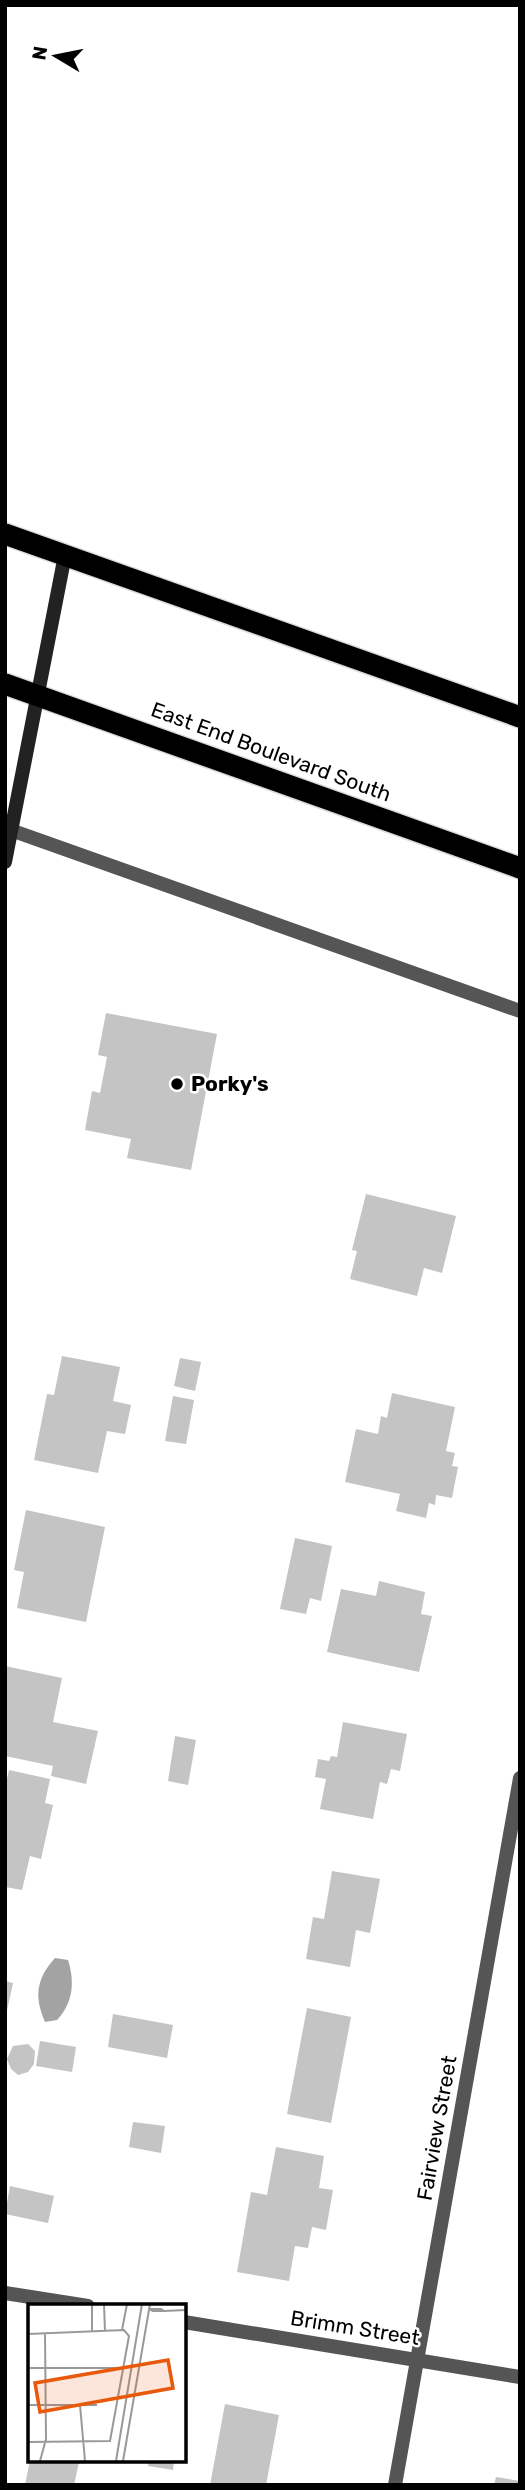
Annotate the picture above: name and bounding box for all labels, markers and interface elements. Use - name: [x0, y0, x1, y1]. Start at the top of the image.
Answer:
- north arrow: [21, 21, 91, 91]
- text: N: [27, 44, 52, 62]
- street label: East End Boulevard South: [148, 696, 395, 807]
- place label: Porky's: [191, 1071, 269, 1096]
- marker: Porky's: [169, 1076, 185, 1092]
- street label: Fairview Street: [411, 2053, 462, 2202]
- inset map: [28, 2304, 186, 2462]
- street label: Brimm Street: [289, 2305, 421, 2350]

